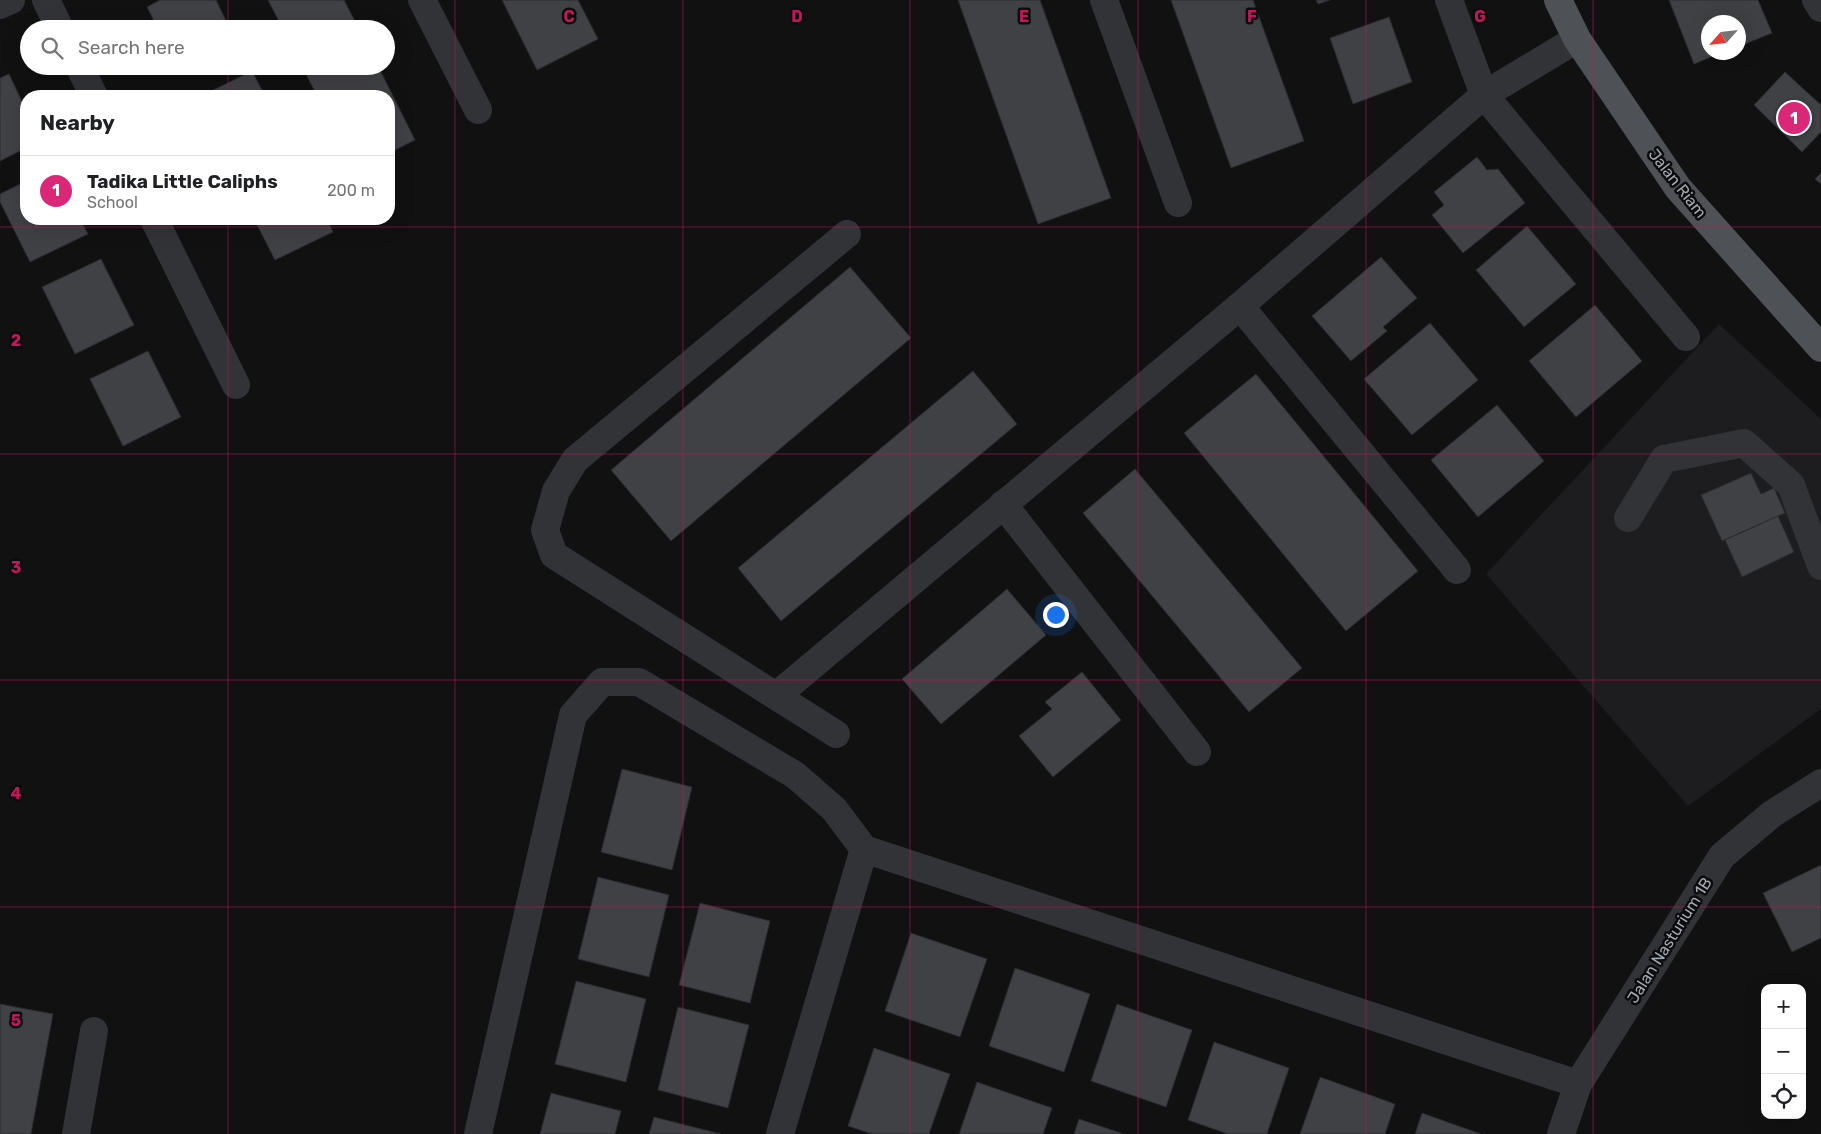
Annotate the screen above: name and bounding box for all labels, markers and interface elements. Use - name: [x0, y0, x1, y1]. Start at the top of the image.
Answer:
- text: C: [563, 7, 575, 26]
- text: D: [791, 7, 803, 26]
- text: E: [1019, 7, 1029, 26]
- text: F: [1247, 7, 1257, 26]
- text: G: [1474, 7, 1486, 26]
- north arrow: [1701, 15, 1746, 60]
- search box: [20, 20, 395, 75]
- icon: search: [38, 34, 66, 62]
- text: Search here: [78, 36, 185, 59]
- pin: 1: [1778, 99, 1810, 137]
- text: Nearby: [40, 110, 115, 135]
- street label: Jalan Riam: [1645, 145, 1711, 222]
- text: Tadika Little Caliphs: [87, 170, 278, 193]
- text: 1: [52, 181, 60, 200]
- text: 200 m: [327, 181, 375, 200]
- text: School: [87, 193, 138, 212]
- text: 2: [11, 331, 21, 350]
- text: 3: [11, 558, 21, 577]
- your location: [1043, 602, 1069, 628]
- text: 4: [11, 784, 22, 803]
- street label: Jalan Nasturium 1B: [1623, 874, 1716, 1007]
- map controls: [1761, 984, 1806, 1119]
- button: +: [1761, 984, 1806, 1029]
- text: 5: [11, 1011, 21, 1030]
- button: −: [1761, 1029, 1806, 1074]
- button: locate: [1761, 1074, 1806, 1119]

